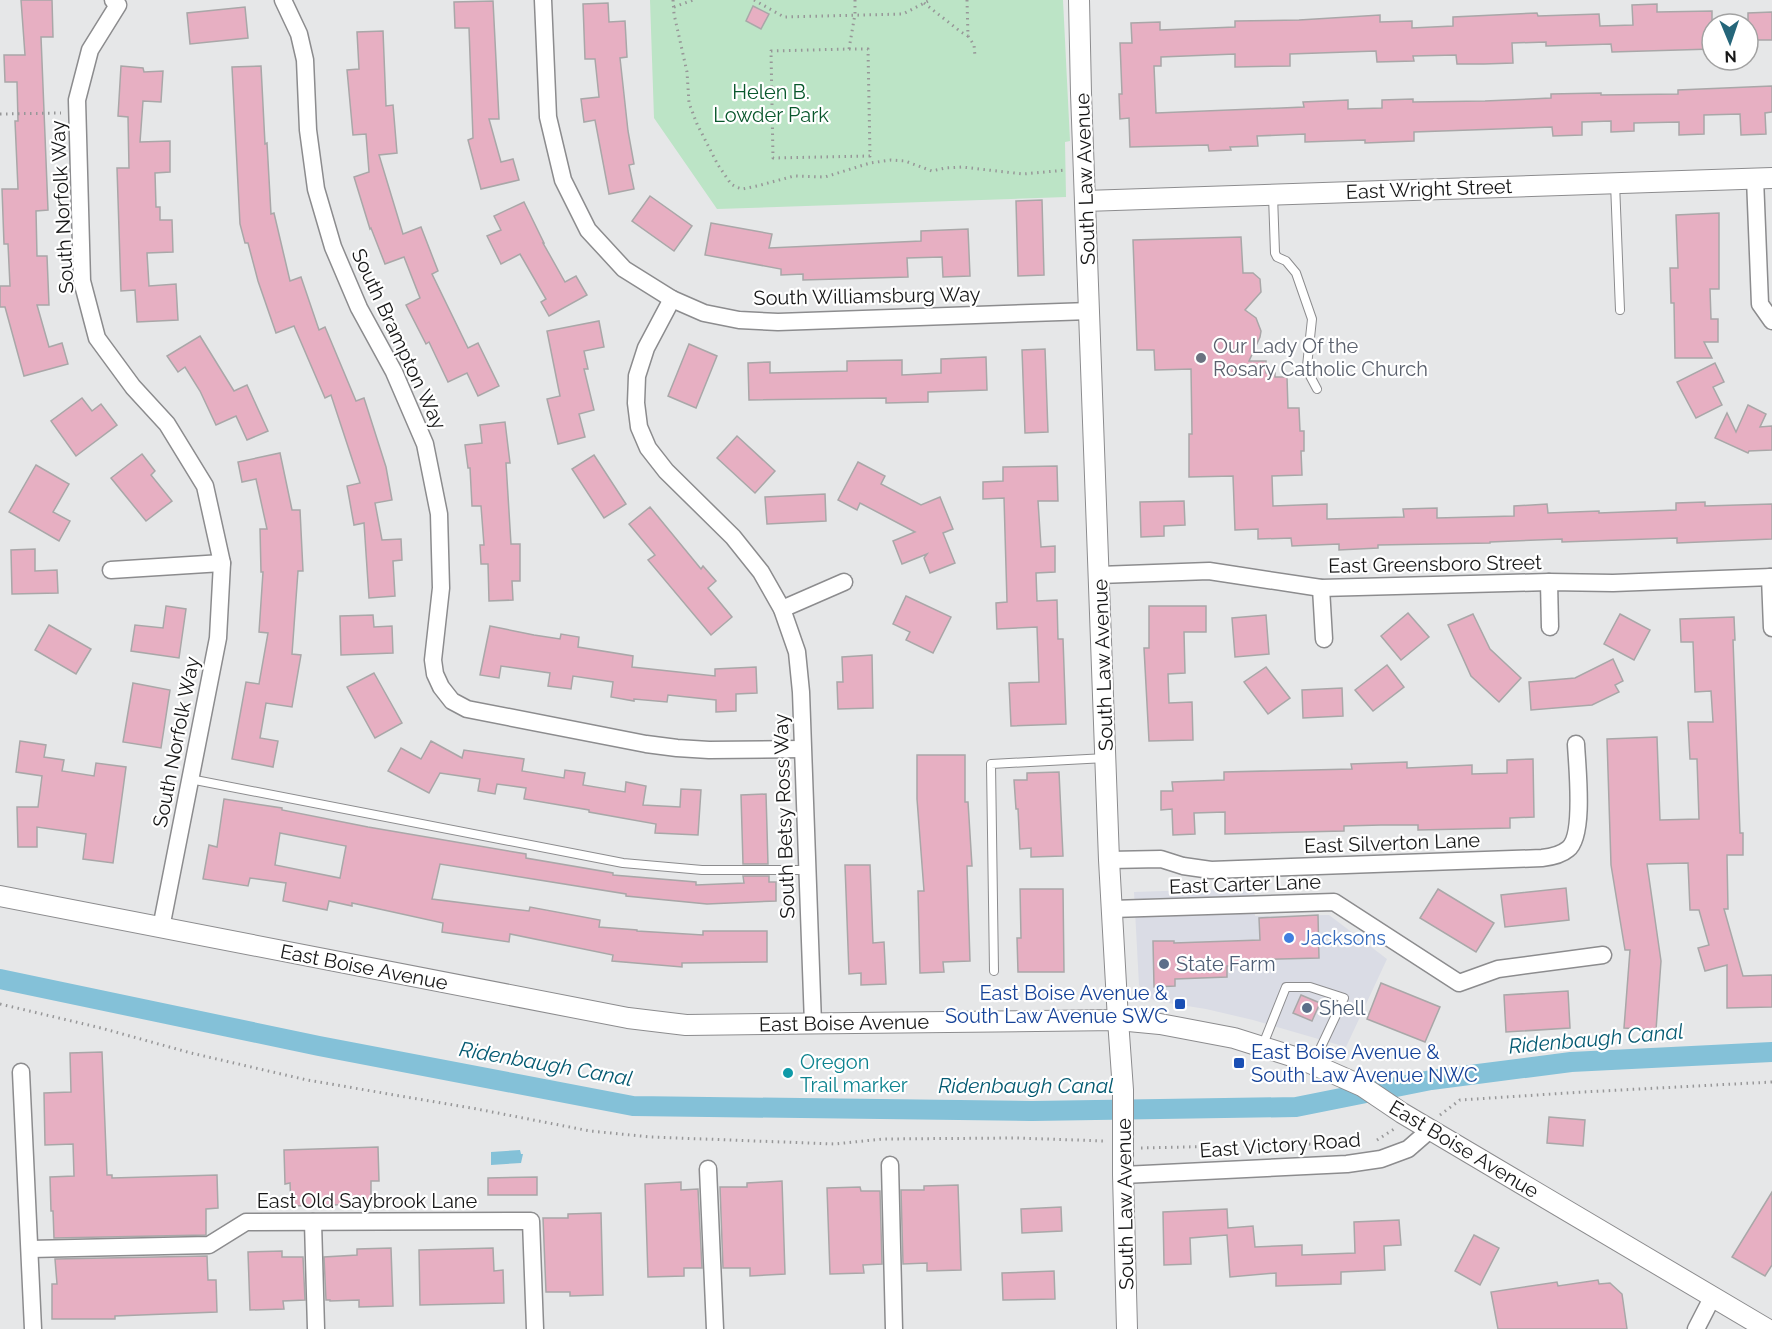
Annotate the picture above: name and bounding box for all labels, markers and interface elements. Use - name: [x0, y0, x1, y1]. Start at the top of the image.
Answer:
- north arrow: [1700, 12, 1760, 72]
- text: N: [1724, 47, 1737, 66]
- park label: Helen B. Lowder Park: [713, 80, 829, 127]
- street label: South Law Avenue: [1070, 92, 1100, 265]
- street label: South Norfolk Way: [45, 120, 79, 294]
- street label: East Wright Street: [1345, 174, 1513, 204]
- street label: South Brampton Way: [347, 245, 452, 433]
- street label: South Williamsburg Way: [753, 282, 981, 310]
- place label: Our Lady Of the Rosary Catholic Church: [1213, 334, 1428, 381]
- marker: Our Lady Of the Rosary Catholic Church: [1194, 351, 1208, 365]
- street label: East Greensboro Street: [1328, 550, 1542, 578]
- street label: South Law Avenue: [1088, 578, 1118, 751]
- street label: South Norfolk Way: [148, 654, 204, 829]
- street label: South Betsy Ross Way: [768, 713, 800, 919]
- street label: East Silverton Lane: [1303, 828, 1481, 858]
- street label: East Carter Lane: [1169, 869, 1322, 899]
- place label: Jacksons: [1301, 926, 1386, 950]
- marker: Jacksons: [1282, 931, 1296, 945]
- street label: East Boise Avenue: [278, 939, 450, 995]
- place label: State Farm: [1176, 952, 1276, 976]
- marker: State Farm: [1157, 957, 1171, 971]
- place label: East Boise Avenue & South Law Avenue SWC: [945, 981, 1169, 1028]
- place label: Shell: [1319, 996, 1366, 1020]
- marker: East Boise Avenue & South Law Avenue SWC: [1173, 997, 1187, 1011]
- marker: Shell: [1300, 1001, 1314, 1015]
- street label: East Boise Avenue: [759, 1010, 930, 1036]
- water label: Ridenbaugh Canal: [1507, 1018, 1685, 1059]
- water label: Ridenbaugh Canal: [457, 1036, 635, 1091]
- place label: East Boise Avenue & South Law Avenue NWC: [1251, 1040, 1478, 1087]
- place label: Oregon Trail marker: [800, 1050, 908, 1097]
- marker: East Boise Avenue & South Law Avenue NWC: [1232, 1056, 1246, 1070]
- marker: Oregon Trail marker: [781, 1066, 795, 1080]
- water label: Ridenbaugh Canal: [938, 1073, 1114, 1098]
- street label: East Boise Avenue: [1385, 1095, 1543, 1203]
- street label: South Law Avenue: [1111, 1118, 1138, 1290]
- street label: East Victory Road: [1199, 1127, 1361, 1163]
- street label: East Old Saybrook Lane: [257, 1189, 478, 1213]

